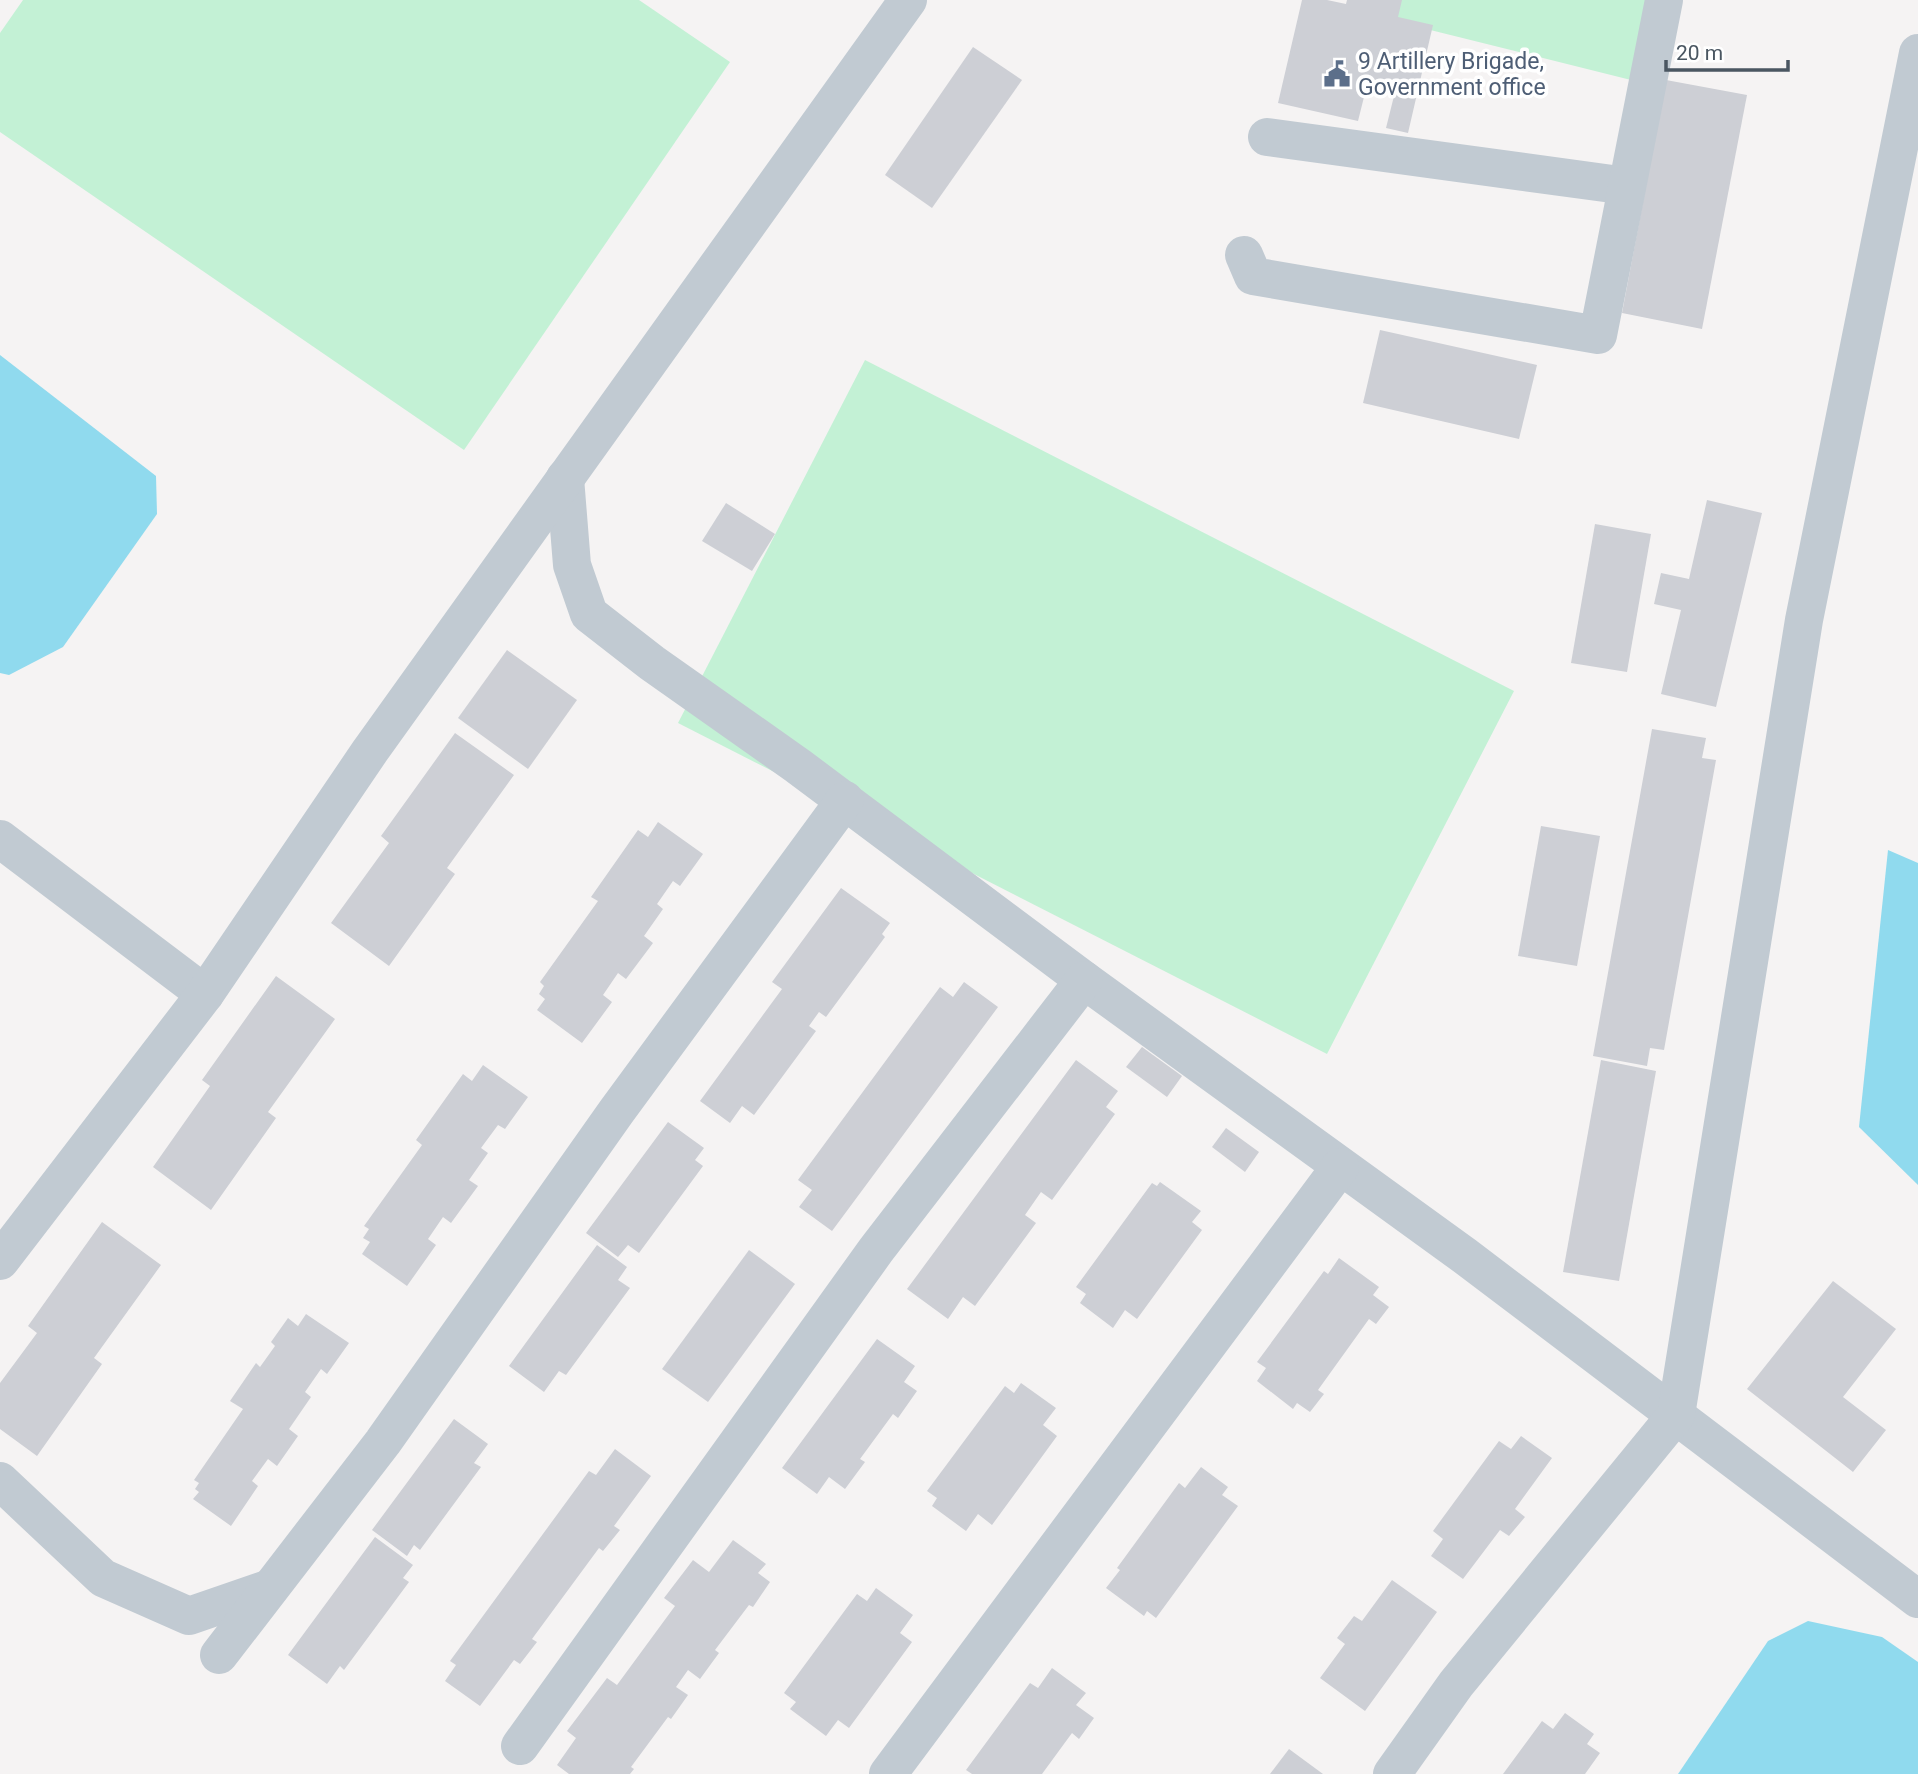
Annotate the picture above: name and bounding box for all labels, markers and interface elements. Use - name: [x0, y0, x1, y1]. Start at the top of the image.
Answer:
- scale bar: [1666, 28, 1788, 72]
- text: 20 m: [1676, 41, 1723, 65]
- place label: 9 Artillery Brigade, Government office: [1358, 48, 1546, 101]
- public building icon: 9 Artillery Brigade, Government office: [1322, 59, 1352, 89]

